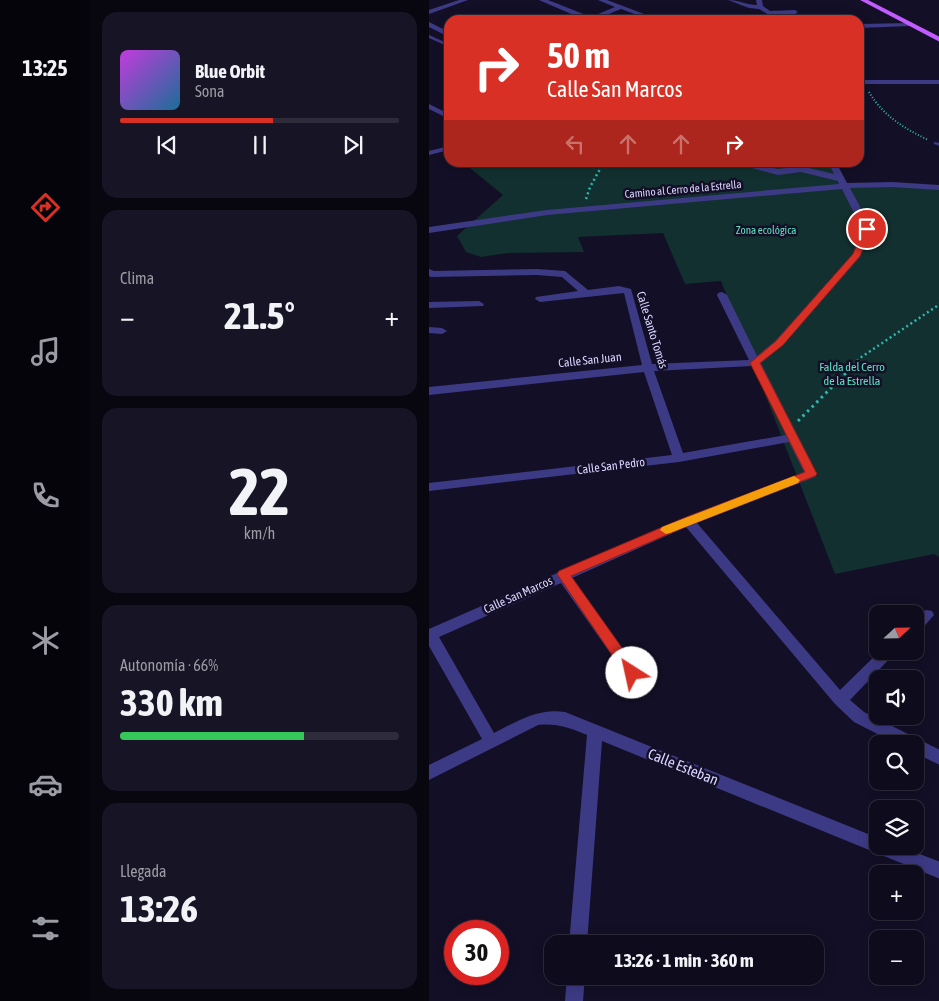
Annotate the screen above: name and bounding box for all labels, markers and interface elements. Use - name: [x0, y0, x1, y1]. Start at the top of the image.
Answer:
- icon: right: [464, 35, 529, 100]
- text: 50 m: [547, 35, 610, 75]
- text: 13:25: [22, 55, 68, 81]
- text: Blue Orbit: [195, 60, 265, 82]
- text: Calle San Marcos: [547, 76, 682, 102]
- text: Sona: [195, 82, 224, 100]
- icon: left: [561, 130, 589, 158]
- icon: ahead: [614, 130, 642, 158]
- icon: ahead: [667, 130, 695, 158]
- icon: right: [720, 130, 748, 158]
- icon: previous: [153, 131, 181, 159]
- icon: pause: [246, 131, 274, 159]
- icon: next: [339, 131, 367, 159]
- street label: Camino al Cerro de la Estrella: [624, 178, 742, 200]
- icon: directions: [28, 190, 63, 225]
- pin: [846, 208, 888, 250]
- icon: arrive: [853, 215, 881, 243]
- park label: Zona ecológica: [736, 224, 796, 236]
- text: Clima: [120, 269, 154, 287]
- street label: Calle Santo Tomás: [634, 290, 670, 370]
- text: 21.5°: [224, 294, 295, 337]
- text: −: [120, 300, 135, 332]
- text: +: [384, 300, 399, 332]
- icon: music: [28, 334, 63, 369]
- street label: Calle San Juan: [558, 350, 622, 370]
- park label: Falda del Cerro de la Estrella: [819, 360, 885, 388]
- text: 22: [229, 454, 290, 529]
- street label: Calle San Pedro: [576, 455, 646, 477]
- icon: phone: [28, 478, 63, 513]
- text: km/h: [244, 524, 275, 542]
- street label: Calle San Marcos: [481, 574, 555, 616]
- north arrow: [869, 605, 924, 660]
- map controls: [869, 605, 924, 985]
- icon: climate: [28, 623, 63, 658]
- position arrow: [605, 646, 657, 698]
- text: Autonomía · 66%: [120, 656, 218, 674]
- button: sound: [869, 670, 924, 725]
- text: 330 km: [120, 681, 223, 724]
- button: search: [869, 735, 924, 790]
- street label: Calle Esteban: [646, 745, 721, 788]
- icon: car: [28, 767, 63, 802]
- button: layers: [869, 800, 924, 855]
- text: Llegada: [120, 862, 167, 880]
- button: +: [869, 865, 924, 920]
- text: 13:26: [120, 887, 198, 930]
- icon: filters: [28, 911, 63, 946]
- speed limit sign: 30: [444, 920, 509, 985]
- button: −: [869, 930, 924, 985]
- text: 13:26 · 1 min · 360 m: [614, 949, 754, 971]

